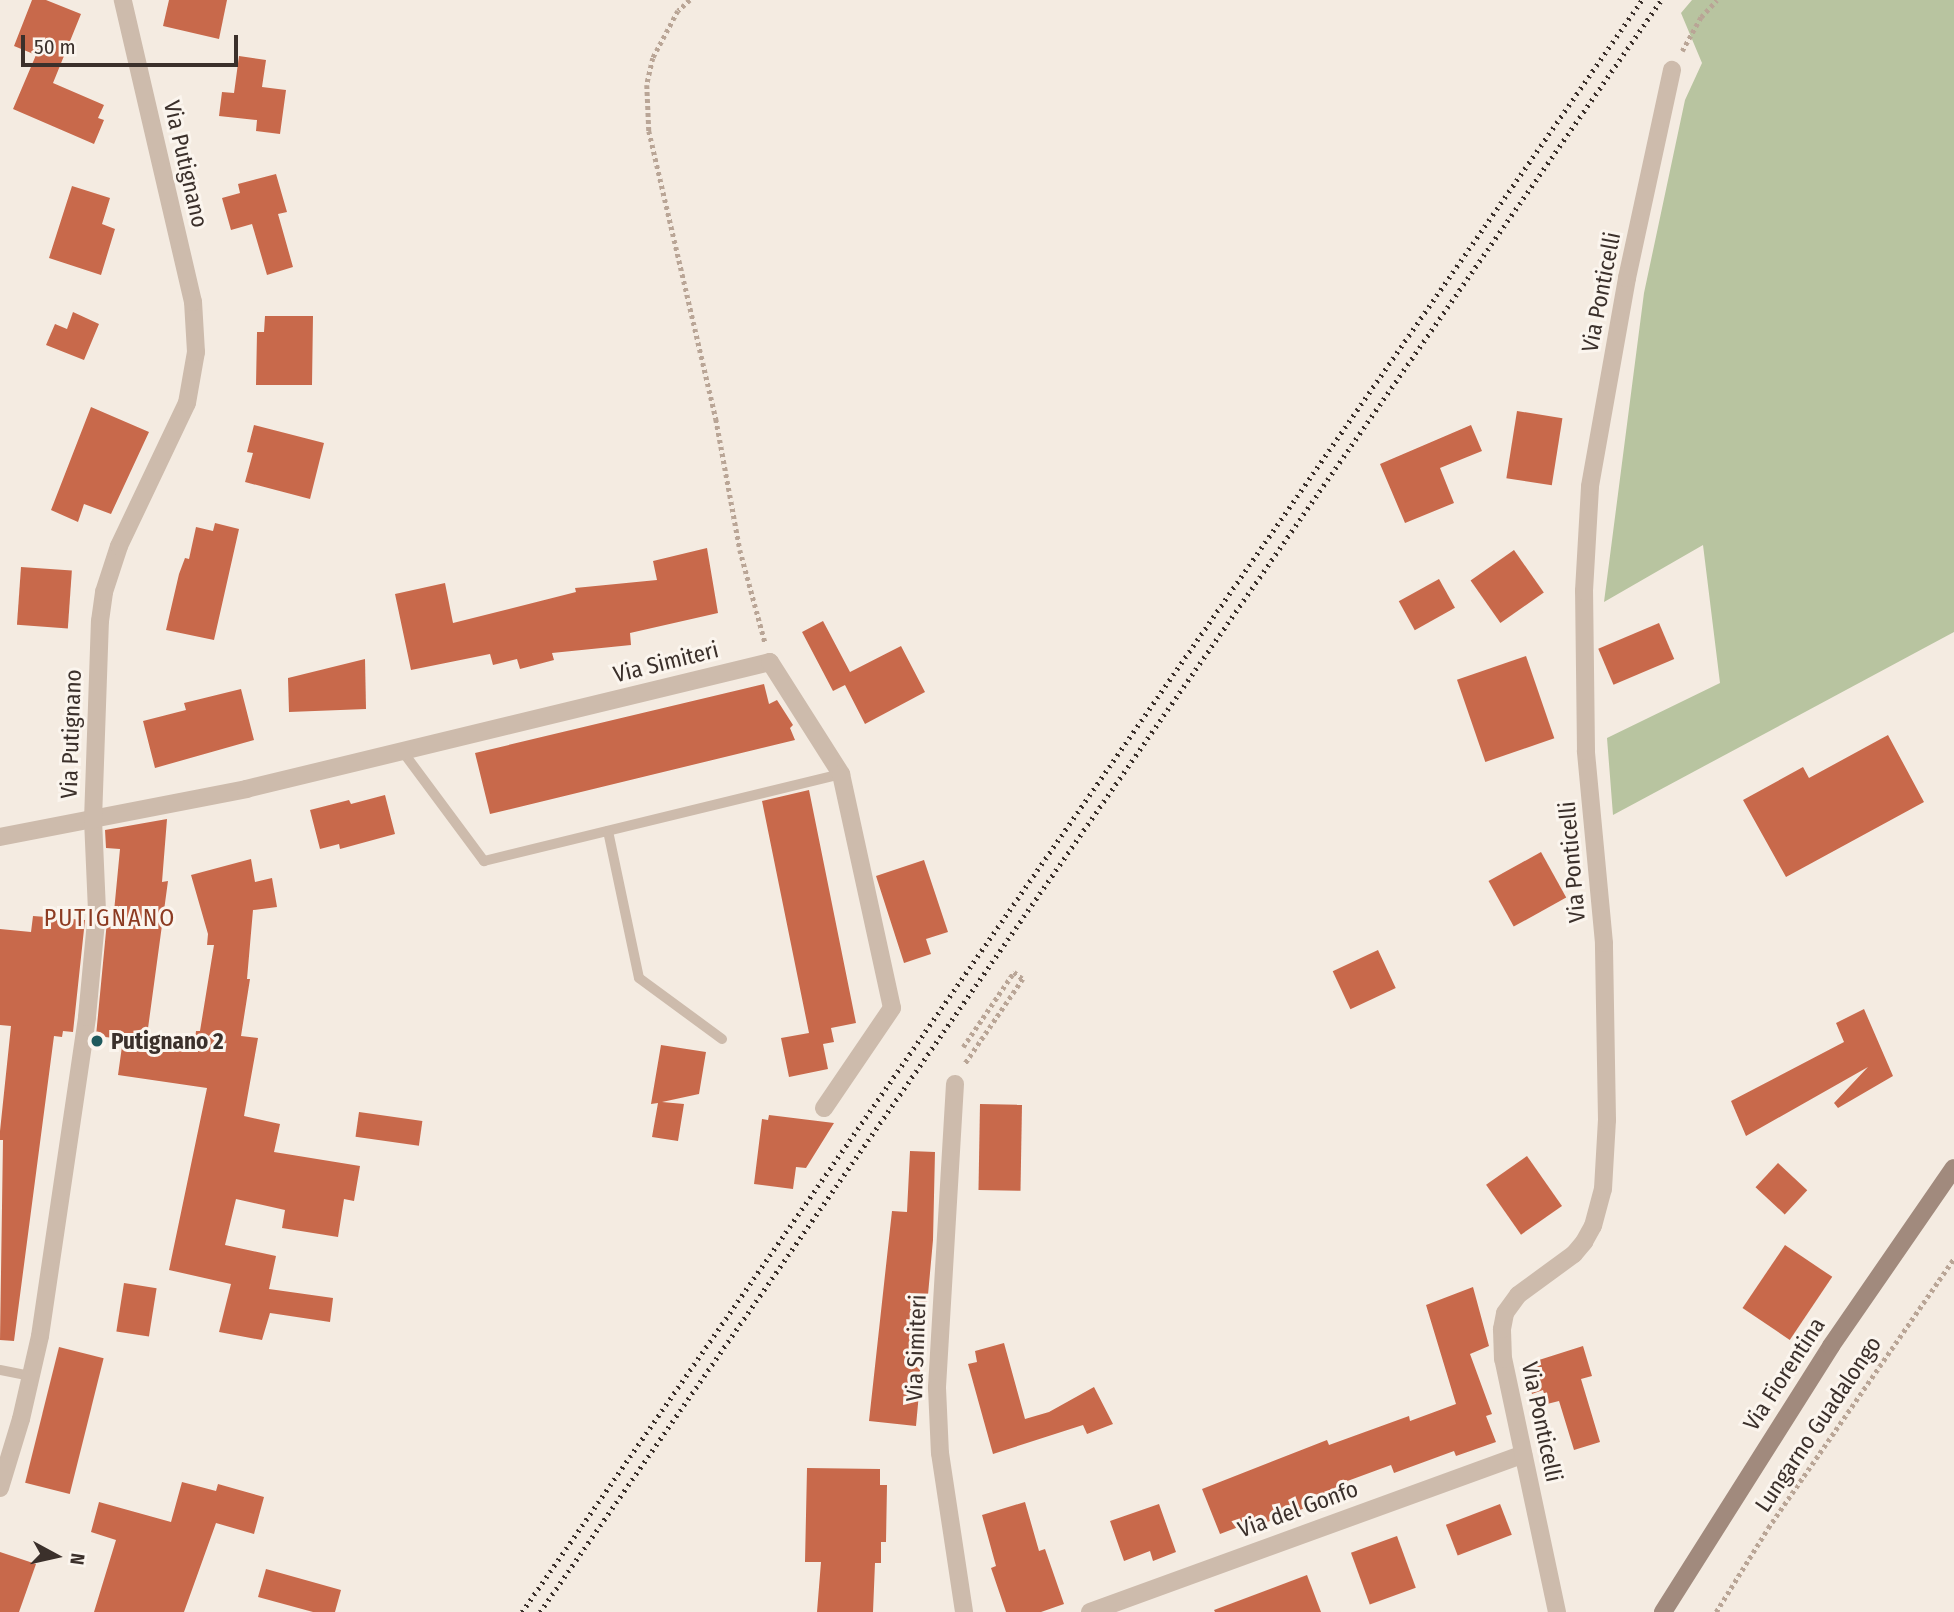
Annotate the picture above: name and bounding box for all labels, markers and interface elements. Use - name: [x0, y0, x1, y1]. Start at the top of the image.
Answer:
- scale bar: [24, 21, 242, 65]
- text: 50 m: [34, 34, 76, 60]
- street label: Via Putignano: [158, 98, 214, 230]
- street label: Via Ponticelli: [1576, 230, 1626, 354]
- street label: Via Simiteri: [611, 636, 721, 688]
- street label: Via Putignano: [55, 669, 87, 799]
- street label: Via Ponticelli: [1553, 800, 1591, 924]
- district label: PUTIGNANO: [45, 905, 175, 933]
- place label: Putignano 2: [111, 1027, 224, 1055]
- marker: Putignano 2: [89, 1033, 105, 1049]
- street label: Via Simiteri: [900, 1294, 932, 1402]
- street label: Via Fiorentina: [1737, 1312, 1831, 1436]
- street label: Lungarno Guadalongo: [1749, 1331, 1887, 1517]
- street label: Via Ponticelli: [1516, 1360, 1568, 1484]
- street label: Via del Gonfo: [1234, 1475, 1362, 1543]
- north arrow: [21, 1521, 91, 1591]
- text: N: [65, 1552, 89, 1566]

